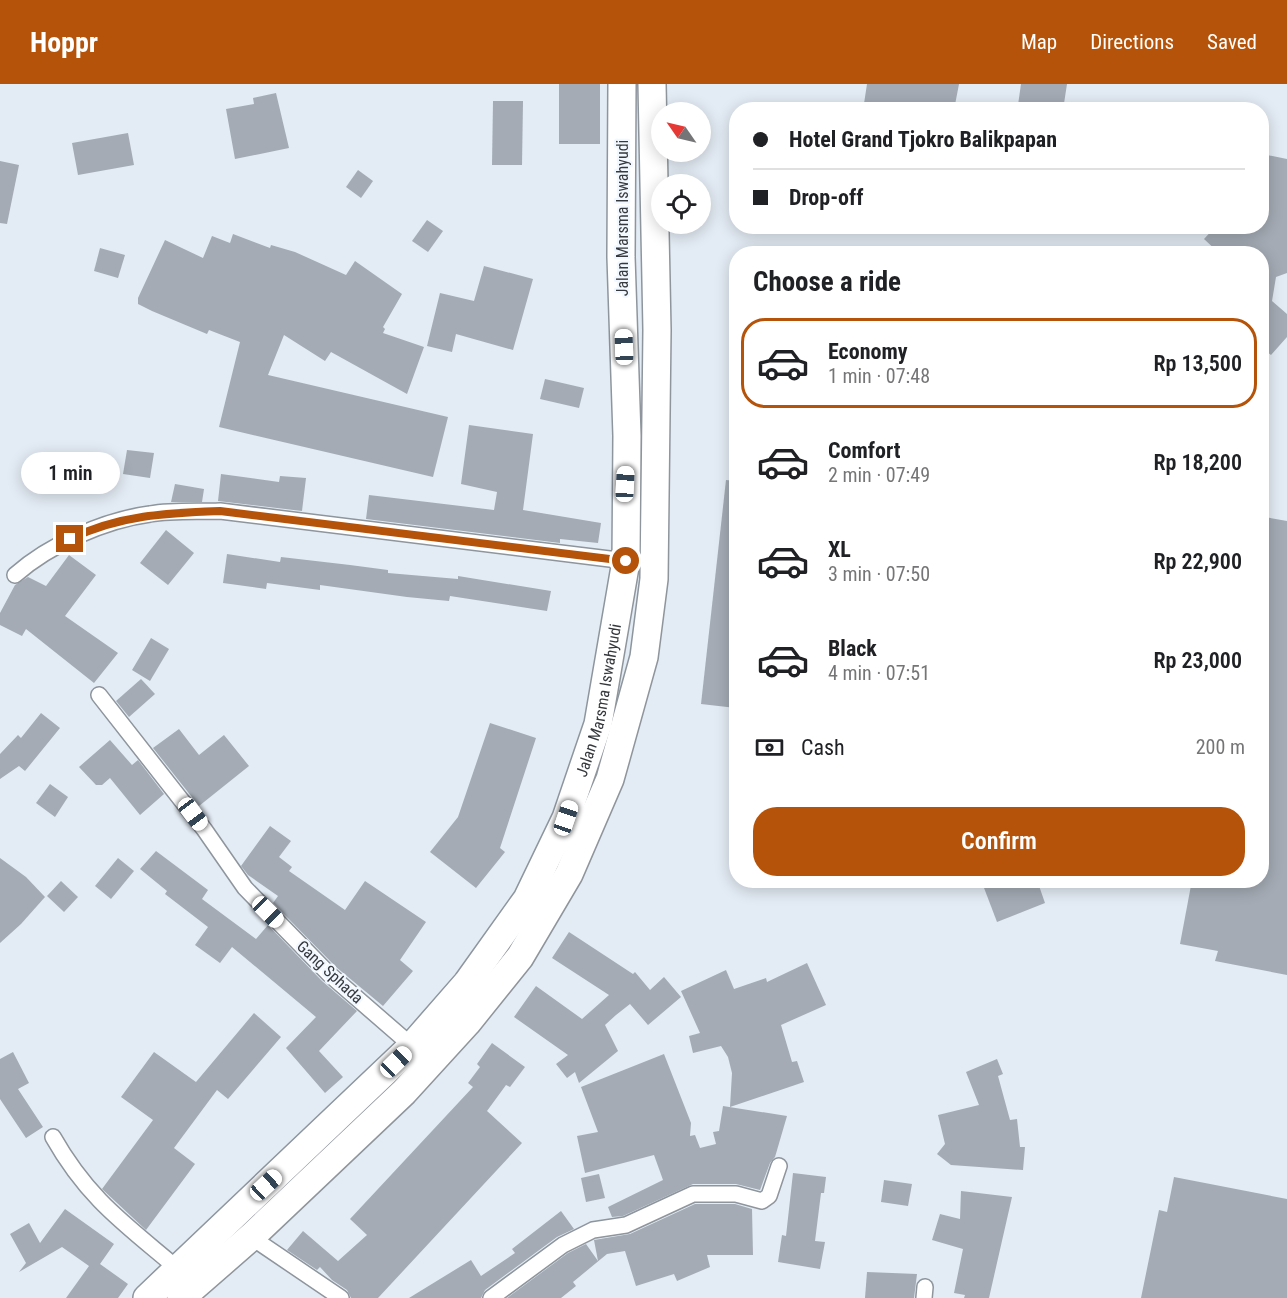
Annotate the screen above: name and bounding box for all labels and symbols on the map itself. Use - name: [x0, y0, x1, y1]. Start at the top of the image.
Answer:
- north arrow: [651, 102, 711, 162]
- street label: Jalan Marsma Iswahyudi: [613, 140, 632, 296]
- car: [614, 329, 634, 365]
- callout: 1 min: [20, 452, 119, 494]
- car: [615, 466, 635, 502]
- route end: [56, 525, 83, 552]
- route start: [612, 547, 639, 574]
- street label: Jalan Marsma Iswahyudi: [571, 622, 625, 779]
- car: [175, 794, 211, 834]
- car: [552, 798, 580, 838]
- car: [249, 893, 287, 931]
- street label: Gang Sphada: [293, 937, 367, 1007]
- car: [377, 1043, 415, 1081]
- car: [247, 1166, 285, 1204]

